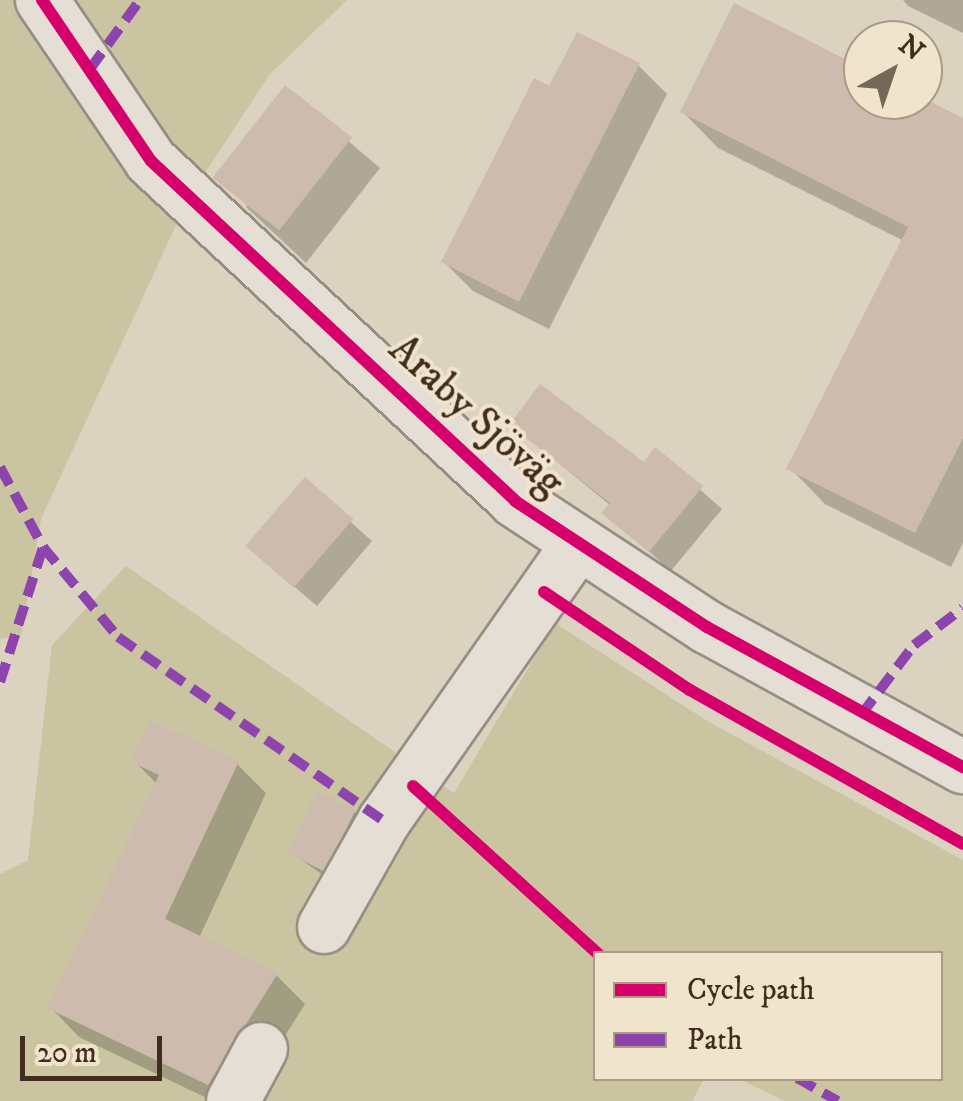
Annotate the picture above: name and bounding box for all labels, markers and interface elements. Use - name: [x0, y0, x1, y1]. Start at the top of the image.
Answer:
- north arrow: [843, 20, 943, 120]
- text: N: [891, 27, 931, 69]
- street label: Araby Sjöväg: [378, 324, 574, 508]
- legend: [593, 951, 943, 1081]
- text: Cycle path: [687, 972, 815, 1009]
- scale bar: [25, 1016, 168, 1078]
- text: Path: [687, 1022, 743, 1059]
- text: 20 m: [37, 1035, 97, 1072]

